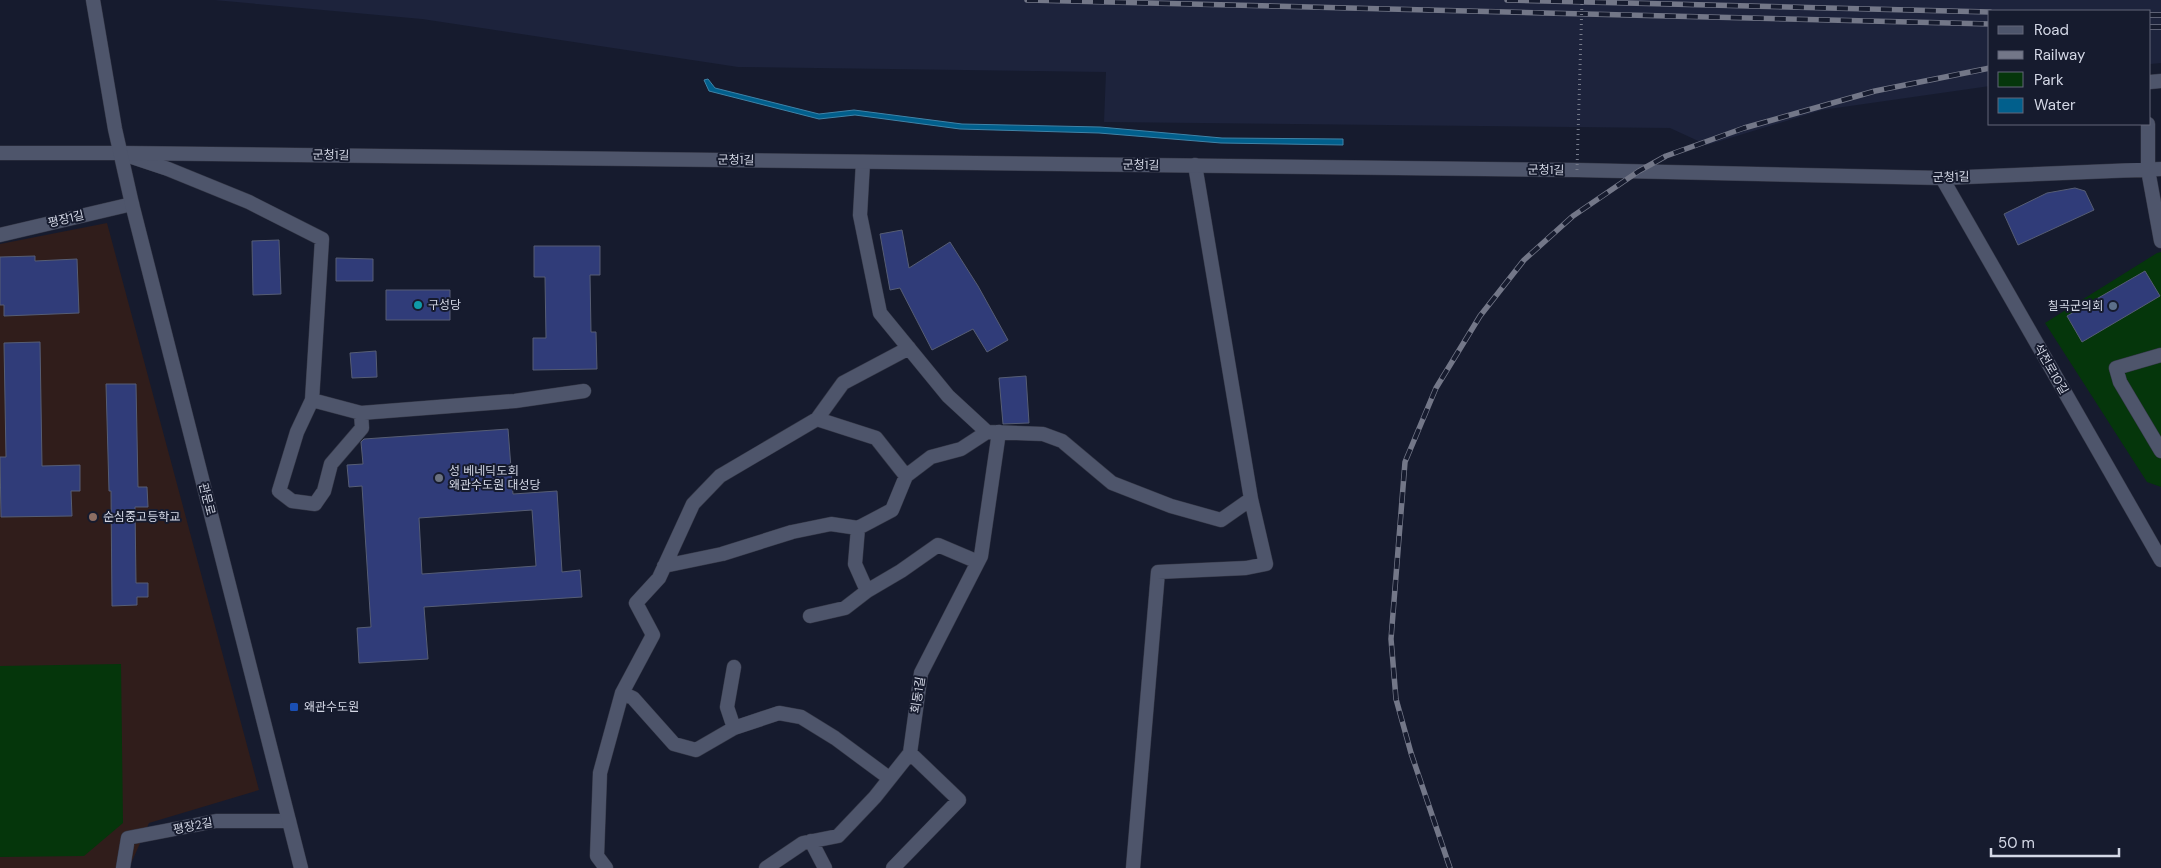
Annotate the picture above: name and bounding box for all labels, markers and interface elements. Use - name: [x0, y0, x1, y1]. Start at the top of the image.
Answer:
- legend: [1988, 10, 2151, 125]
- text: Road: [2034, 20, 2069, 40]
- text: Railway: [2034, 45, 2086, 65]
- text: Park: [2034, 70, 2064, 90]
- text: Water: [2034, 95, 2076, 115]
- street label: 군청1길: [312, 147, 350, 163]
- street label: 군청1길: [717, 152, 755, 168]
- street label: 군청1길: [1122, 157, 1160, 173]
- street label: 군청1길: [1527, 162, 1565, 178]
- street label: 군청1길: [1932, 169, 1970, 185]
- street label: 평장1길: [46, 207, 86, 231]
- place label: 구성당: [428, 297, 461, 313]
- place label: 칠곡군의회: [2048, 298, 2103, 314]
- marker: 구성당: [412, 299, 424, 311]
- marker: 칠곡군의회: [2107, 300, 2119, 312]
- street label: 석전로10길: [2030, 341, 2072, 397]
- place label: 성 베네딕도회 왜관수도원 대성당: [449, 463, 541, 493]
- marker: 성 베네딕도회 왜관수도원 대성당: [433, 472, 445, 484]
- street label: 관문로: [195, 481, 219, 517]
- place label: 순심중고등학교: [103, 509, 180, 525]
- marker: 순심중고등학교: [87, 511, 99, 523]
- street label: 회동1길: [907, 676, 929, 714]
- place label: 왜관수도원: [304, 699, 359, 715]
- marker: 왜관수도원: [288, 701, 300, 713]
- street label: 평장2길: [172, 814, 214, 838]
- scale bar: [1991, 826, 2118, 858]
- text: 50 m: [1998, 833, 2035, 853]

